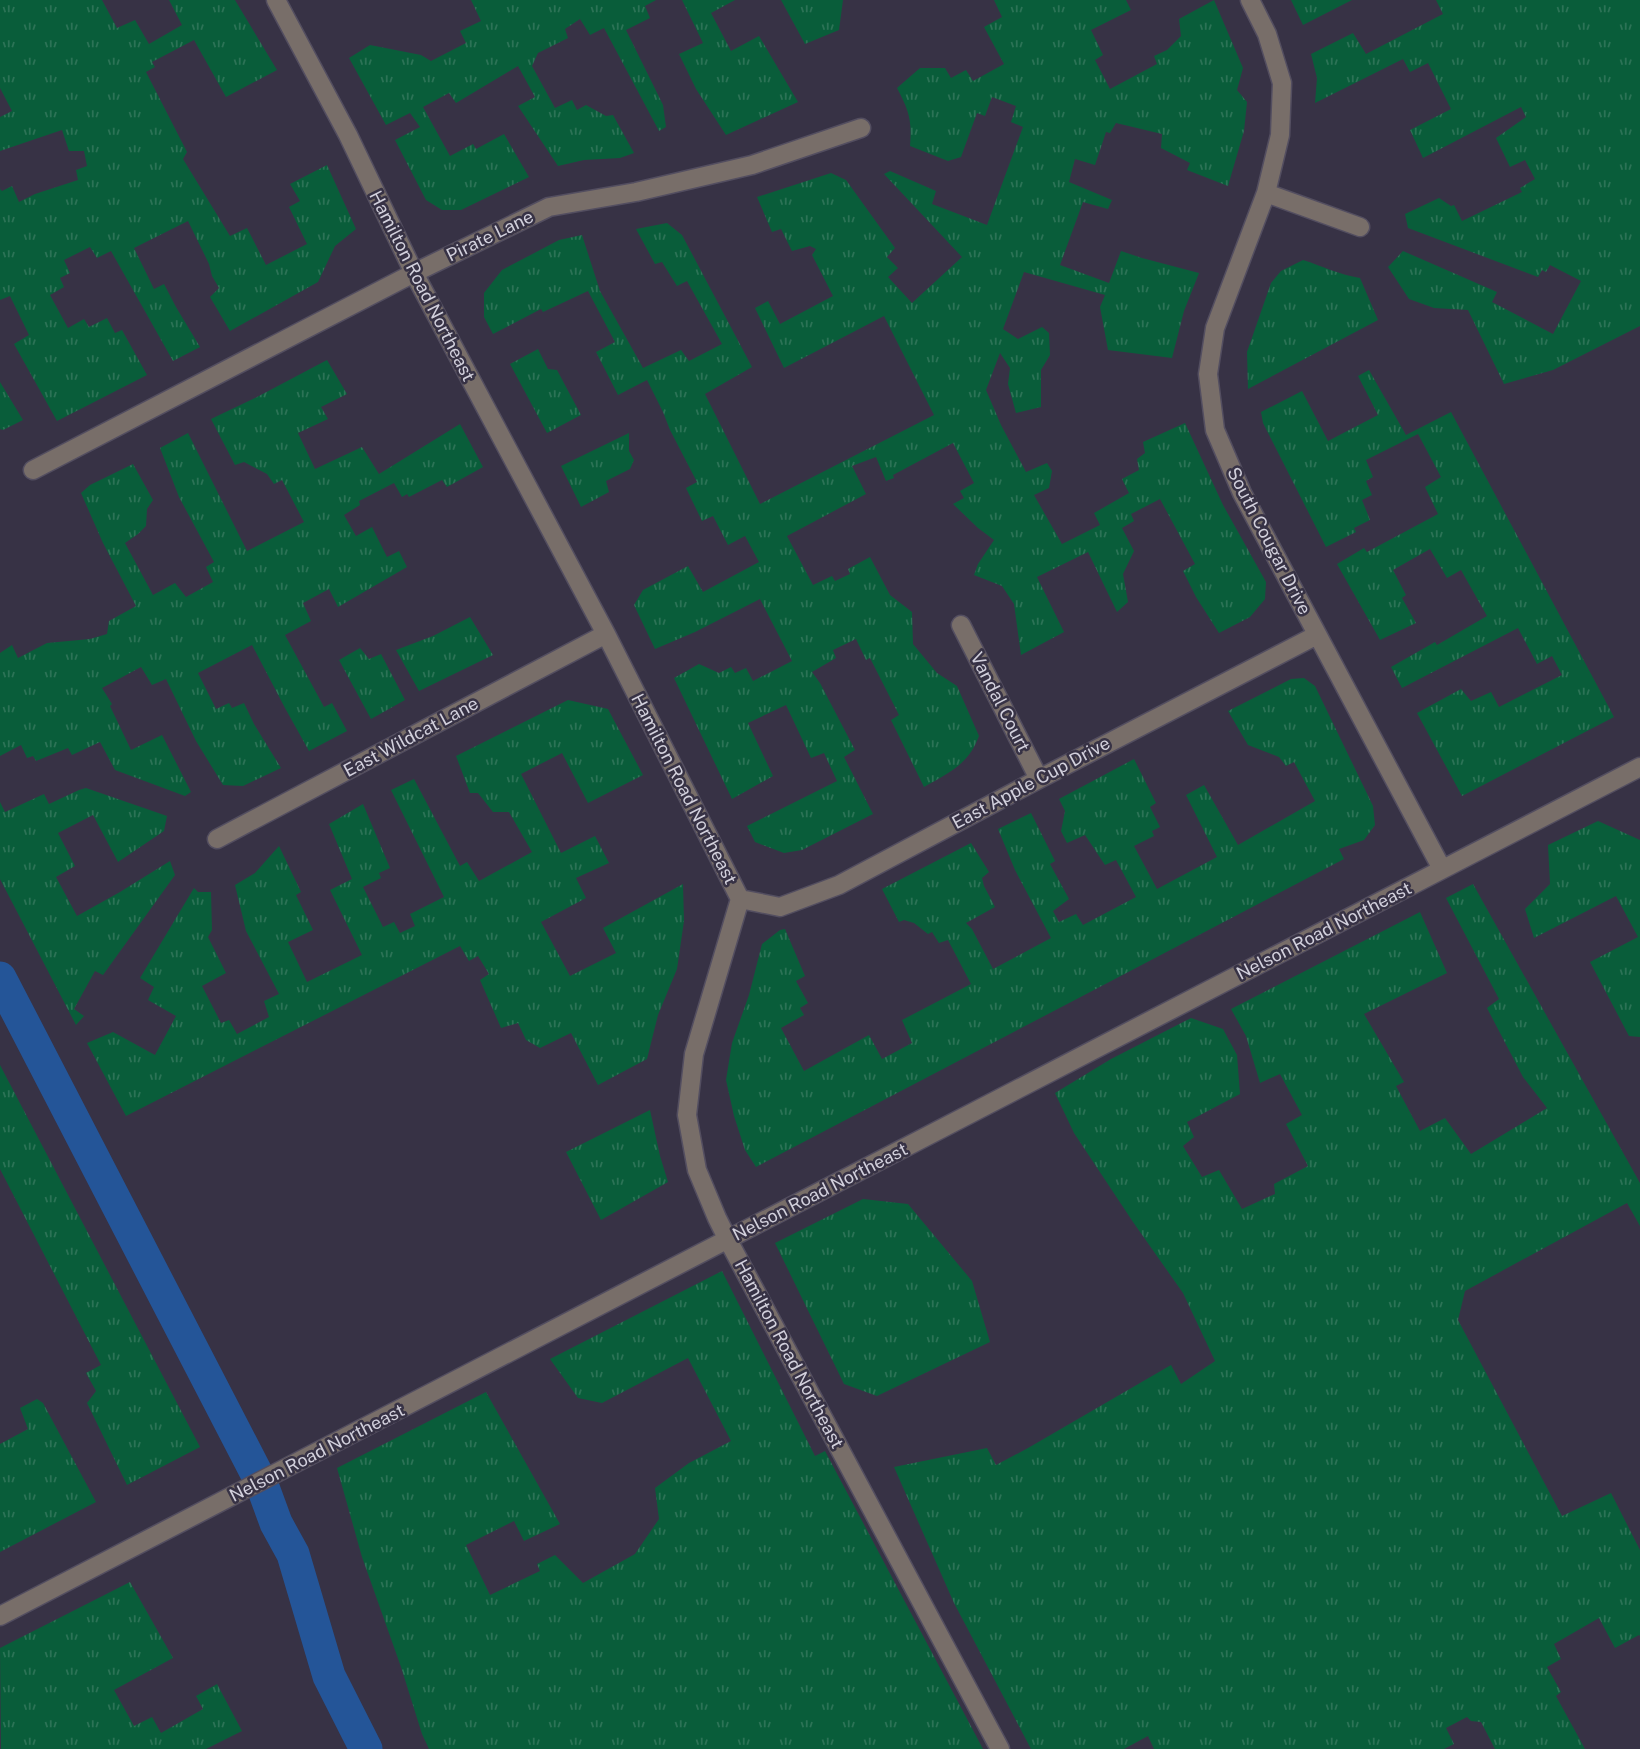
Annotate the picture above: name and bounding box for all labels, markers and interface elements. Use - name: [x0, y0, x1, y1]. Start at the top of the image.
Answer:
- street label: Hamilton Road Northeast: [365, 187, 480, 385]
- street label: Pirate Lane: [443, 205, 537, 266]
- street label: South Cougar Drive: [1223, 464, 1316, 618]
- street label: Vandal Court: [966, 648, 1035, 755]
- street label: Hamilton Road Northeast: [627, 690, 742, 888]
- street label: East Wildcat Lane: [340, 692, 482, 781]
- street label: East Apple Cup Drive: [948, 732, 1113, 833]
- street label: Nelson Road Northeast: [1233, 877, 1415, 984]
- street label: Nelson Road Northeast: [729, 1138, 911, 1245]
- street label: Hamilton Road Northeast: [731, 1256, 848, 1452]
- street label: Nelson Road Northeast: [226, 1399, 408, 1506]

